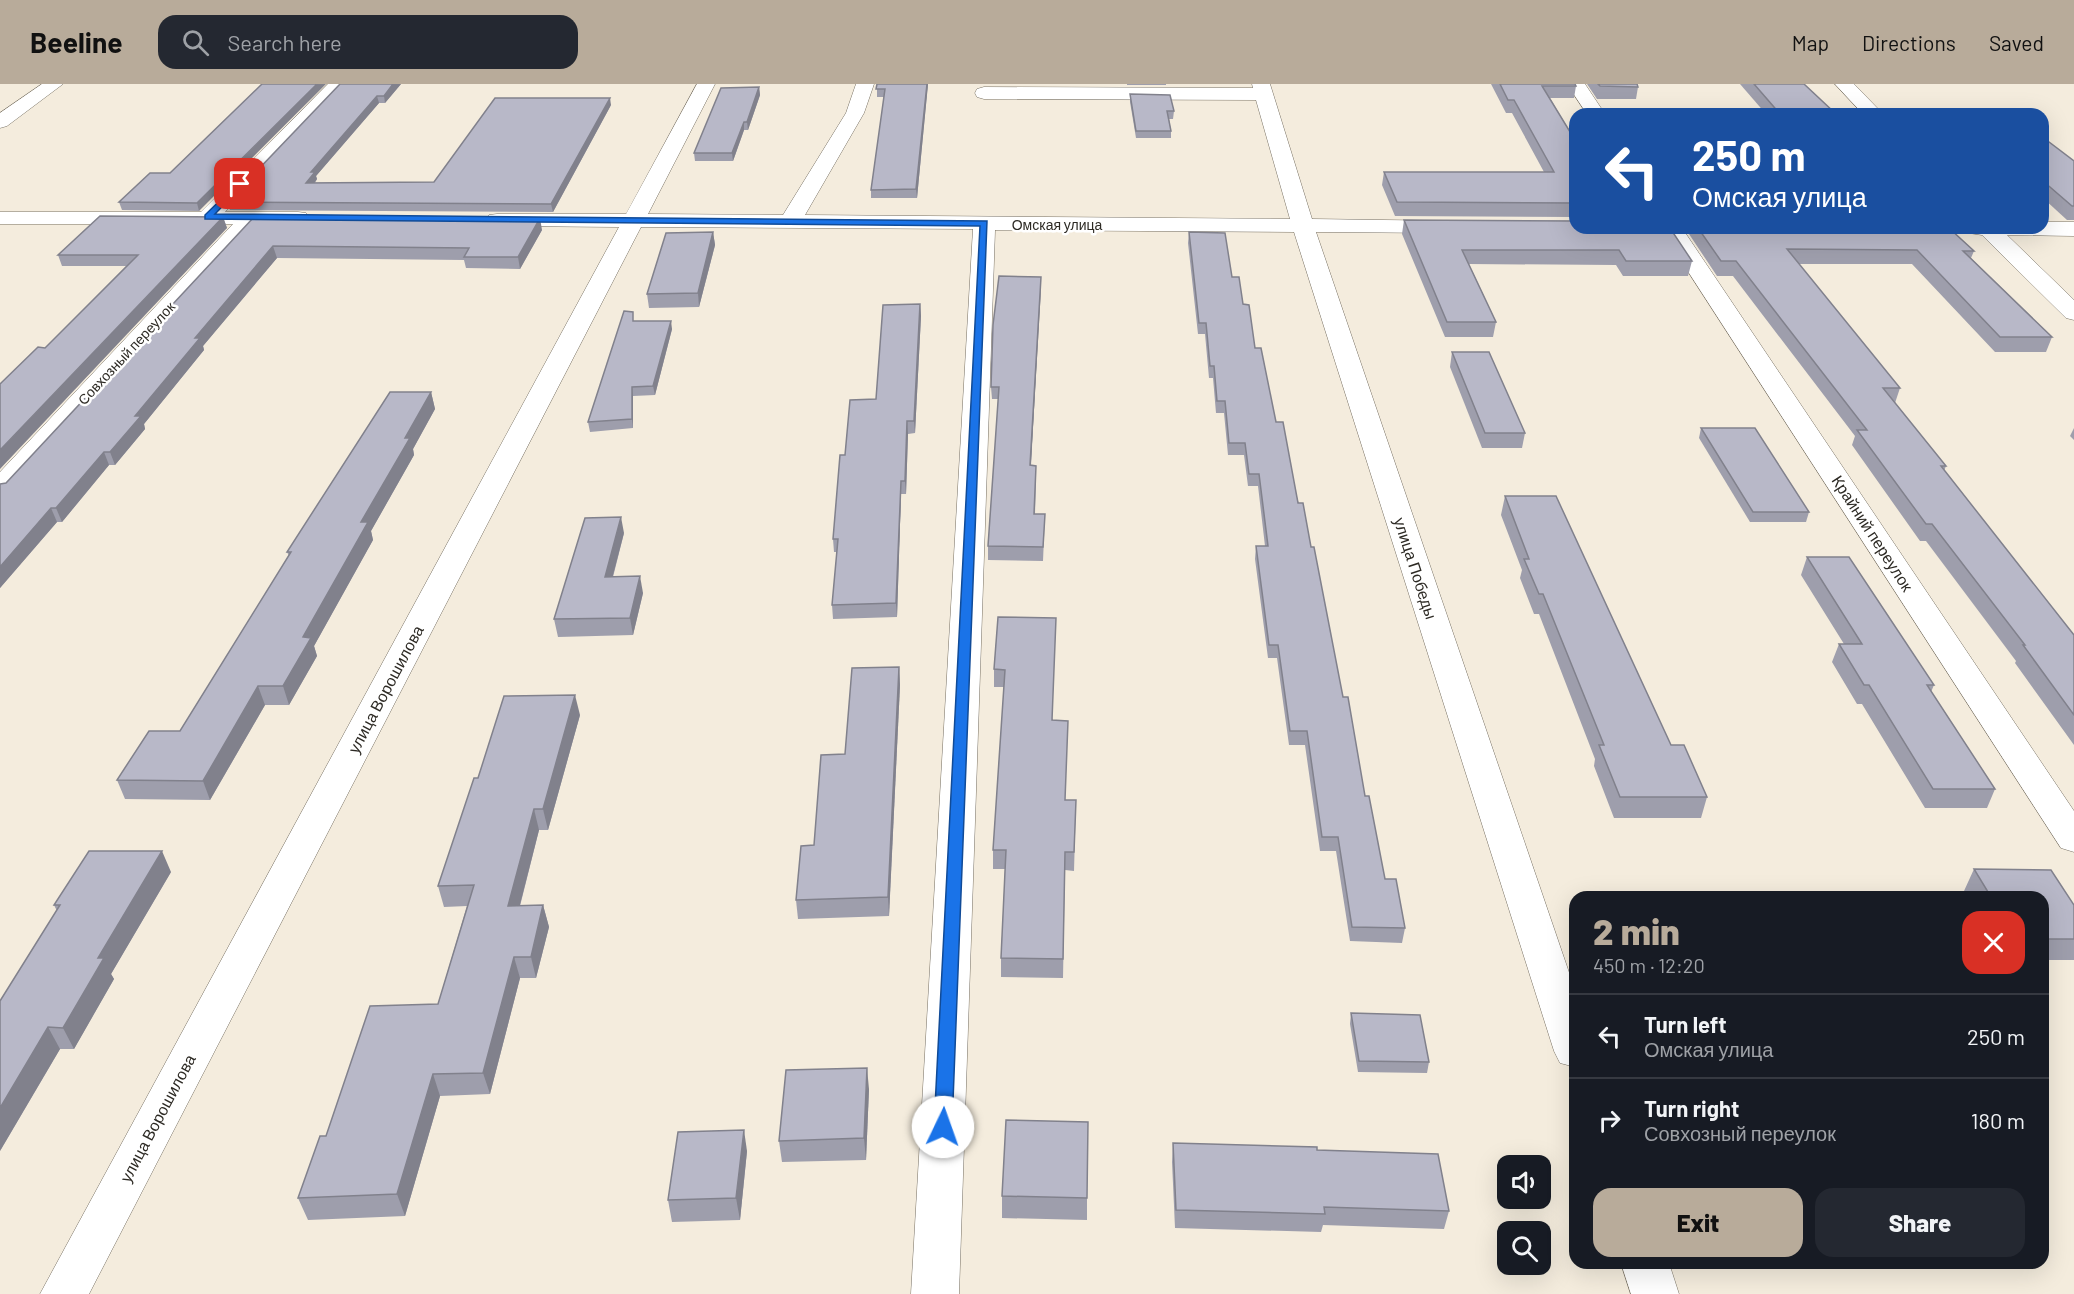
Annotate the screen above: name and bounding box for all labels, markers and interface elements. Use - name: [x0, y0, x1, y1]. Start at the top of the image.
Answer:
- search box: [158, 15, 578, 69]
- text: Beeline: [30, 25, 122, 59]
- icon: search: [179, 26, 212, 59]
- text: Search here: [227, 29, 342, 55]
- text: Map: [1792, 30, 1829, 55]
- text: Directions: [1862, 30, 1956, 55]
- text: Saved: [1989, 30, 2044, 55]
- text: 250 m: [1692, 129, 1806, 179]
- icon: left: [1593, 132, 1671, 210]
- pin: [214, 158, 265, 209]
- icon: arrive: [223, 167, 256, 200]
- text: Омская улица: [1692, 180, 1867, 212]
- street label: Омская улица: [1012, 216, 1103, 233]
- street label: Совхозный переулок: [74, 297, 179, 408]
- street label: Крайний переулок: [1828, 472, 1918, 595]
- street label: улица Победы: [1391, 515, 1441, 621]
- street label: улица Ворошилова: [343, 622, 427, 756]
- text: 2 min: [1593, 909, 1680, 952]
- button: close: [1962, 911, 2025, 974]
- text: 450 m · 12:20: [1593, 953, 1705, 977]
- text: Turn left: [1644, 1011, 1727, 1037]
- icon: left: [1593, 1020, 1626, 1053]
- text: 250 m: [1967, 1023, 2025, 1049]
- text: Омская улица: [1644, 1037, 1773, 1061]
- street label: улица Ворошилова: [115, 1051, 199, 1185]
- position arrow: [911, 1095, 975, 1159]
- text: Turn right: [1644, 1095, 1739, 1121]
- icon: right: [1593, 1104, 1626, 1137]
- text: 180 m: [1971, 1107, 2025, 1133]
- text: Совхозный переулок: [1644, 1121, 1836, 1145]
- map controls: [1497, 1155, 1551, 1275]
- button: sound: [1497, 1155, 1551, 1209]
- button: Exit: [1593, 1188, 1803, 1257]
- button: Share: [1815, 1188, 2025, 1257]
- button: search: [1497, 1221, 1551, 1275]

